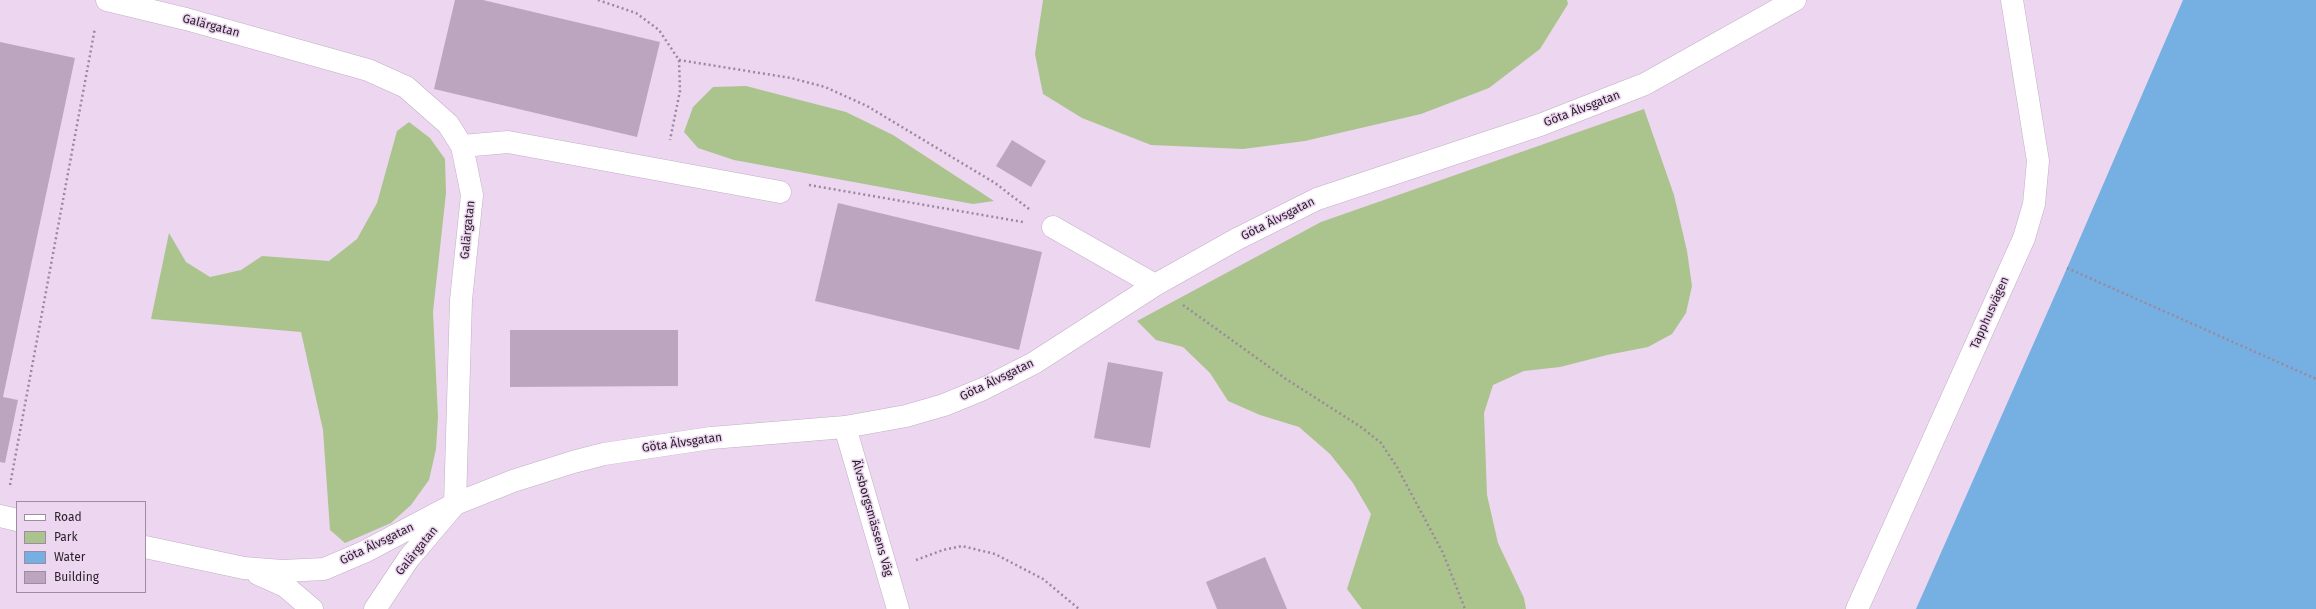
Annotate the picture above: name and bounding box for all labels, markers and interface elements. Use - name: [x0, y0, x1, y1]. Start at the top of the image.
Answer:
- street label: Galärgatan: [181, 11, 241, 41]
- street label: Göta Älvsgatan: [1542, 88, 1622, 130]
- street label: Göta Älvsgatan: [1239, 194, 1317, 244]
- street label: Galärgatan: [458, 200, 478, 260]
- street label: Tapphusvägen: [1968, 275, 2012, 351]
- street label: Göta Älvsgatan: [958, 356, 1036, 404]
- street label: Göta Älvsgatan: [641, 430, 723, 456]
- street label: Älvsborgsmässens Väg: [848, 458, 896, 578]
- legend: [16, 501, 146, 593]
- text: Road: [54, 510, 82, 524]
- street label: Göta Älvsgatan: [338, 520, 416, 568]
- street label: Galärgatan: [393, 524, 441, 578]
- text: Park: [54, 530, 78, 544]
- text: Water: [54, 550, 85, 564]
- text: Building: [54, 570, 99, 584]

